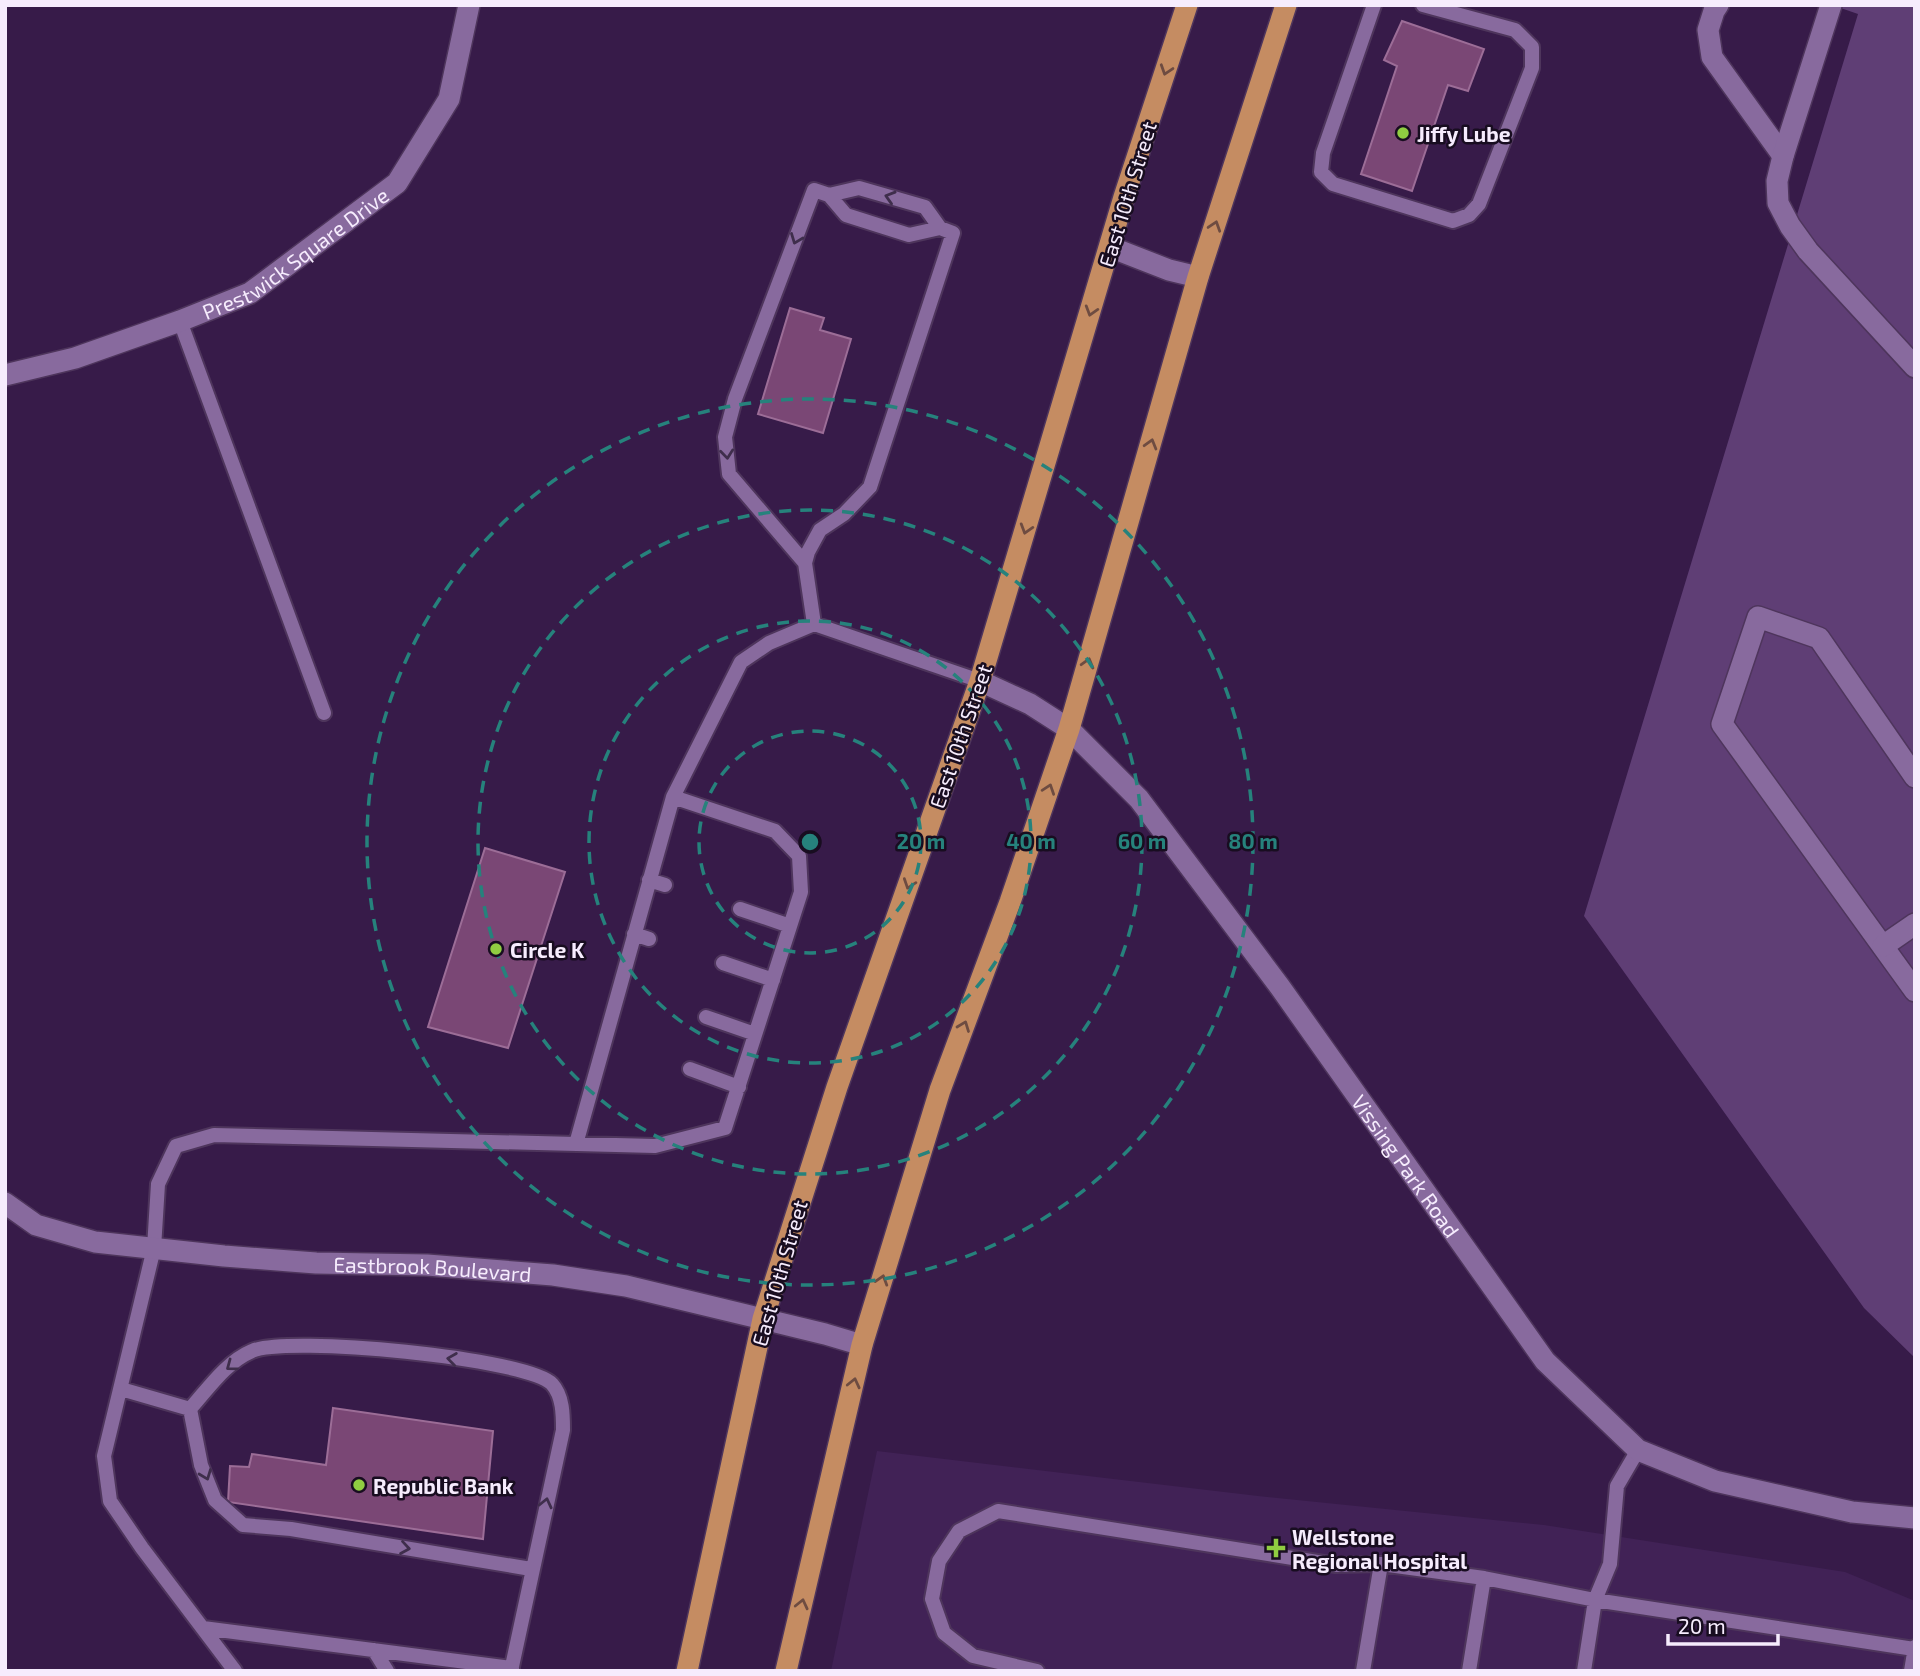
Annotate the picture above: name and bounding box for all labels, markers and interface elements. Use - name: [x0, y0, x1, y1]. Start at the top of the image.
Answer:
- one-way arrow: [1160, 63, 1174, 76]
- street label: East 10th Street: [1093, 118, 1161, 270]
- place label: Jiffy Lube: [1417, 121, 1511, 147]
- marker: Jiffy Lube: [1395, 125, 1411, 141]
- street label: Prestwick Square Drive: [198, 182, 393, 323]
- one-way arrow: [884, 190, 896, 205]
- one-way arrow: [1206, 220, 1221, 232]
- one-way arrow: [790, 233, 804, 245]
- one-way arrow: [1084, 304, 1099, 316]
- one-way arrow: [1142, 438, 1157, 450]
- one-way arrow: [719, 449, 734, 460]
- one-way arrow: [1019, 522, 1034, 534]
- one-way arrow: [1080, 657, 1094, 669]
- street label: East 10th Street: [924, 661, 996, 811]
- one-way arrow: [1041, 783, 1055, 795]
- text: 20 m: [897, 828, 945, 853]
- text: 40 m: [1006, 828, 1056, 853]
- text: 60 m: [1118, 828, 1166, 853]
- text: 80 m: [1228, 828, 1278, 853]
- centre of rings: [798, 830, 822, 854]
- one-way arrow: [903, 878, 917, 890]
- place label: Circle K: [510, 937, 585, 962]
- marker: Circle K: [488, 941, 504, 957]
- one-way arrow: [956, 1020, 970, 1032]
- street label: Vissing Park Road: [1347, 1089, 1465, 1242]
- street label: East 10th Street: [746, 1197, 812, 1349]
- street label: Eastbrook Boulevard: [333, 1251, 532, 1286]
- one-way arrow: [874, 1274, 889, 1286]
- one-way arrow: [446, 1351, 458, 1366]
- one-way arrow: [226, 1358, 239, 1370]
- one-way arrow: [845, 1377, 860, 1389]
- one-way arrow: [197, 1469, 211, 1481]
- place label: Republic Bank: [373, 1473, 514, 1498]
- marker: Republic Bank: [351, 1477, 367, 1493]
- one-way arrow: [538, 1497, 553, 1509]
- place label: Wellstone Regional Hospital: [1292, 1524, 1467, 1573]
- marker: Wellstone Regional Hospital: [1266, 1538, 1286, 1558]
- one-way arrow: [399, 1540, 411, 1555]
- one-way arrow: [794, 1598, 808, 1610]
- scale bar: [1668, 1602, 1778, 1646]
- text: 20 m: [1678, 1613, 1726, 1638]

